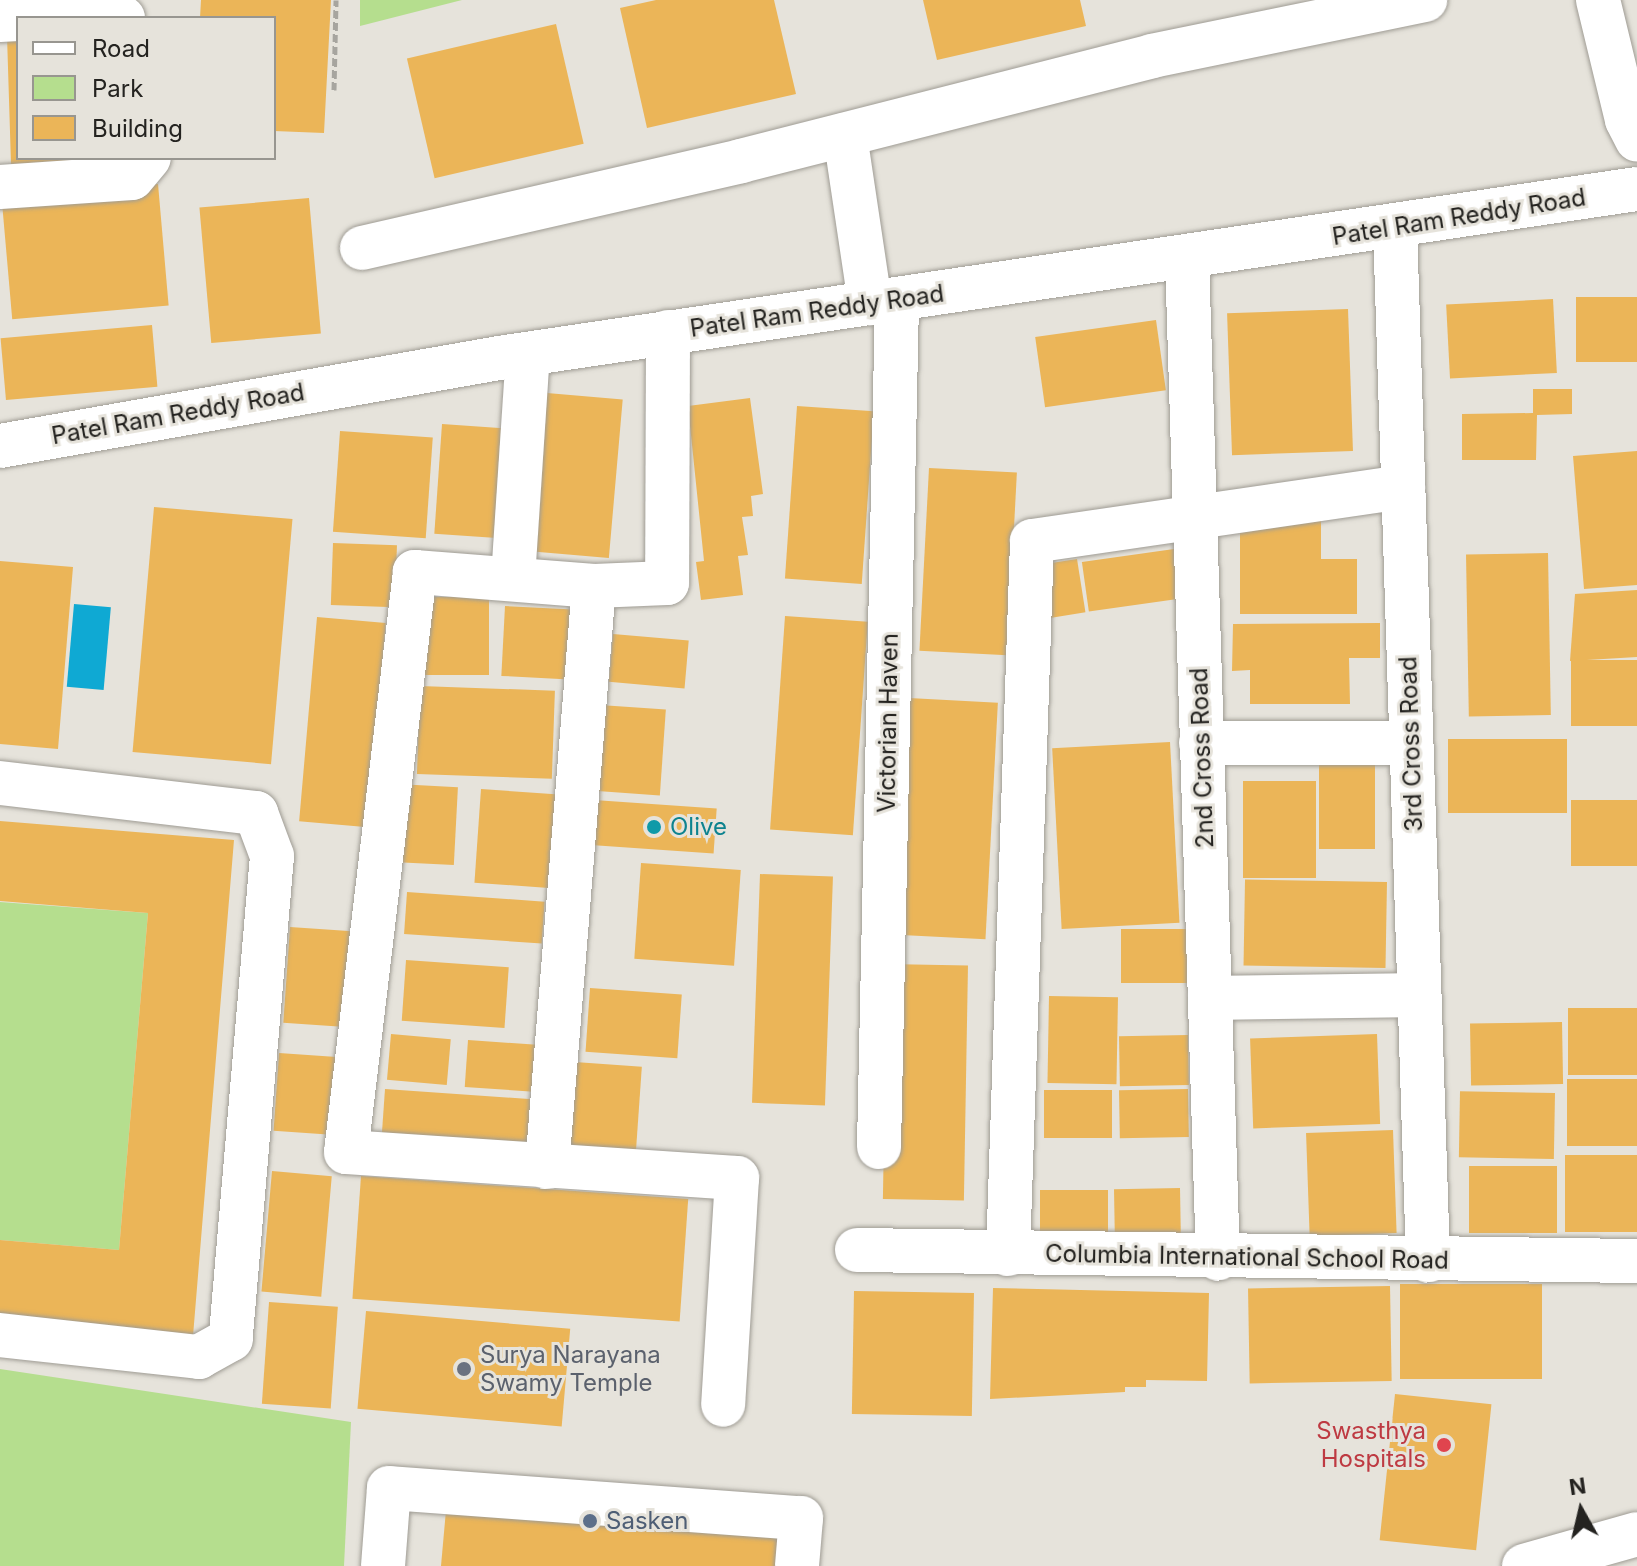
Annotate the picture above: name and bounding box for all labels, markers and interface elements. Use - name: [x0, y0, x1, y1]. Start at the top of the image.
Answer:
- legend: [16, 16, 276, 160]
- text: Road: [92, 34, 150, 63]
- text: Park: [92, 74, 143, 103]
- text: Building: [92, 114, 183, 143]
- street label: Patel Ram Reddy Road: [1330, 183, 1588, 251]
- street label: Patel Ram Reddy Road: [688, 279, 946, 343]
- street label: Patel Ram Reddy Road: [49, 378, 307, 450]
- street label: Victorian Haven: [872, 633, 904, 813]
- street label: 3rd Cross Road: [1394, 656, 1428, 832]
- street label: 2nd Cross Road: [1184, 667, 1220, 849]
- place label: Olive: [670, 813, 727, 841]
- marker: Olive: [645, 818, 663, 836]
- street label: Columbia International School Road: [1045, 1239, 1449, 1275]
- place label: Surya Narayana Swamy Temple: [480, 1341, 661, 1397]
- marker: Surya Narayana Swamy Temple: [455, 1360, 473, 1378]
- place label: Swasthya Hospitals: [1316, 1417, 1426, 1473]
- marker: Swasthya Hospitals: [1433, 1434, 1455, 1456]
- north arrow: [1541, 1470, 1621, 1550]
- text: N: [1568, 1472, 1588, 1500]
- place label: Sasken: [606, 1507, 688, 1535]
- marker: Sasken: [581, 1512, 599, 1530]

